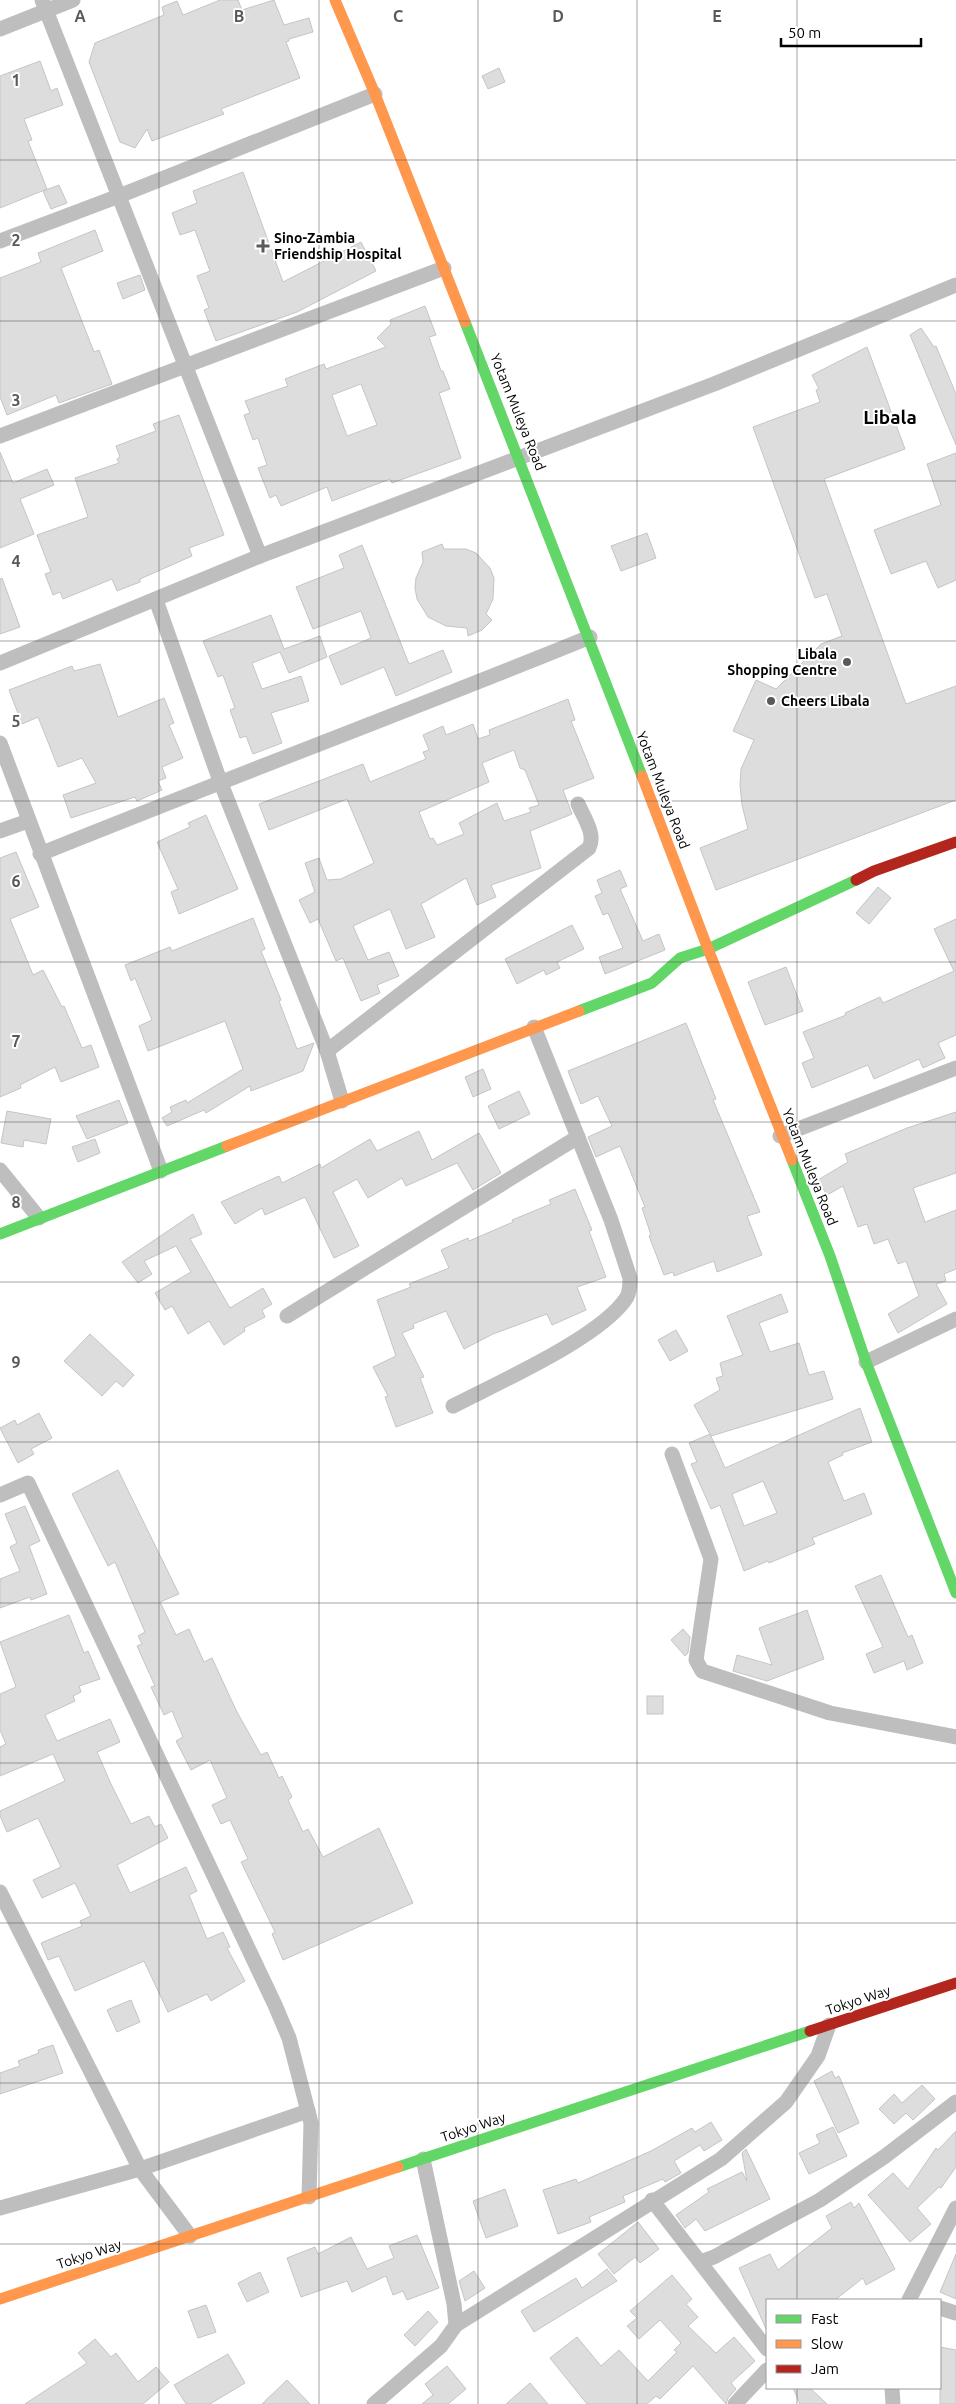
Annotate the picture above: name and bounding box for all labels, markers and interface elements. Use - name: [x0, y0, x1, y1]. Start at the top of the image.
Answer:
- text: A: [74, 7, 86, 25]
- text: B: [234, 7, 244, 25]
- text: C: [393, 7, 403, 25]
- text: D: [552, 7, 564, 25]
- text: E: [712, 7, 722, 25]
- scale bar: [781, 15, 921, 47]
- text: 50 m: [788, 24, 821, 41]
- text: 1: [11, 71, 21, 89]
- place label: Sino-Zambia Friendship Hospital: [274, 230, 401, 262]
- text: 2: [11, 231, 21, 249]
- marker: Sino-Zambia Friendship Hospital: [256, 239, 270, 253]
- street label: Yotam Muleya Road: [487, 351, 549, 473]
- text: 3: [11, 391, 21, 409]
- district label: Libala: [863, 406, 917, 428]
- text: 4: [11, 552, 21, 570]
- place label: Libala Shopping Centre: [727, 646, 837, 678]
- marker: Libala Shopping Centre: [841, 656, 853, 668]
- place label: Cheers Libala: [781, 693, 870, 709]
- marker: Cheers Libala: [765, 695, 777, 707]
- text: 5: [11, 712, 21, 730]
- street label: Yotam Muleya Road: [633, 729, 693, 851]
- text: 6: [11, 872, 21, 890]
- text: 7: [11, 1032, 21, 1050]
- street label: Yotam Muleya Road: [779, 1106, 841, 1228]
- text: 8: [11, 1193, 21, 1211]
- text: 9: [11, 1353, 21, 1371]
- street label: Tokyo Way: [824, 1982, 893, 2018]
- street label: Tokyo Way: [439, 2109, 508, 2145]
- street label: Tokyo Way: [55, 2236, 124, 2272]
- legend: [766, 2299, 941, 2389]
- text: Fast: [811, 2310, 839, 2327]
- text: Slow: [811, 2335, 844, 2352]
- text: Jam: [811, 2360, 839, 2377]

